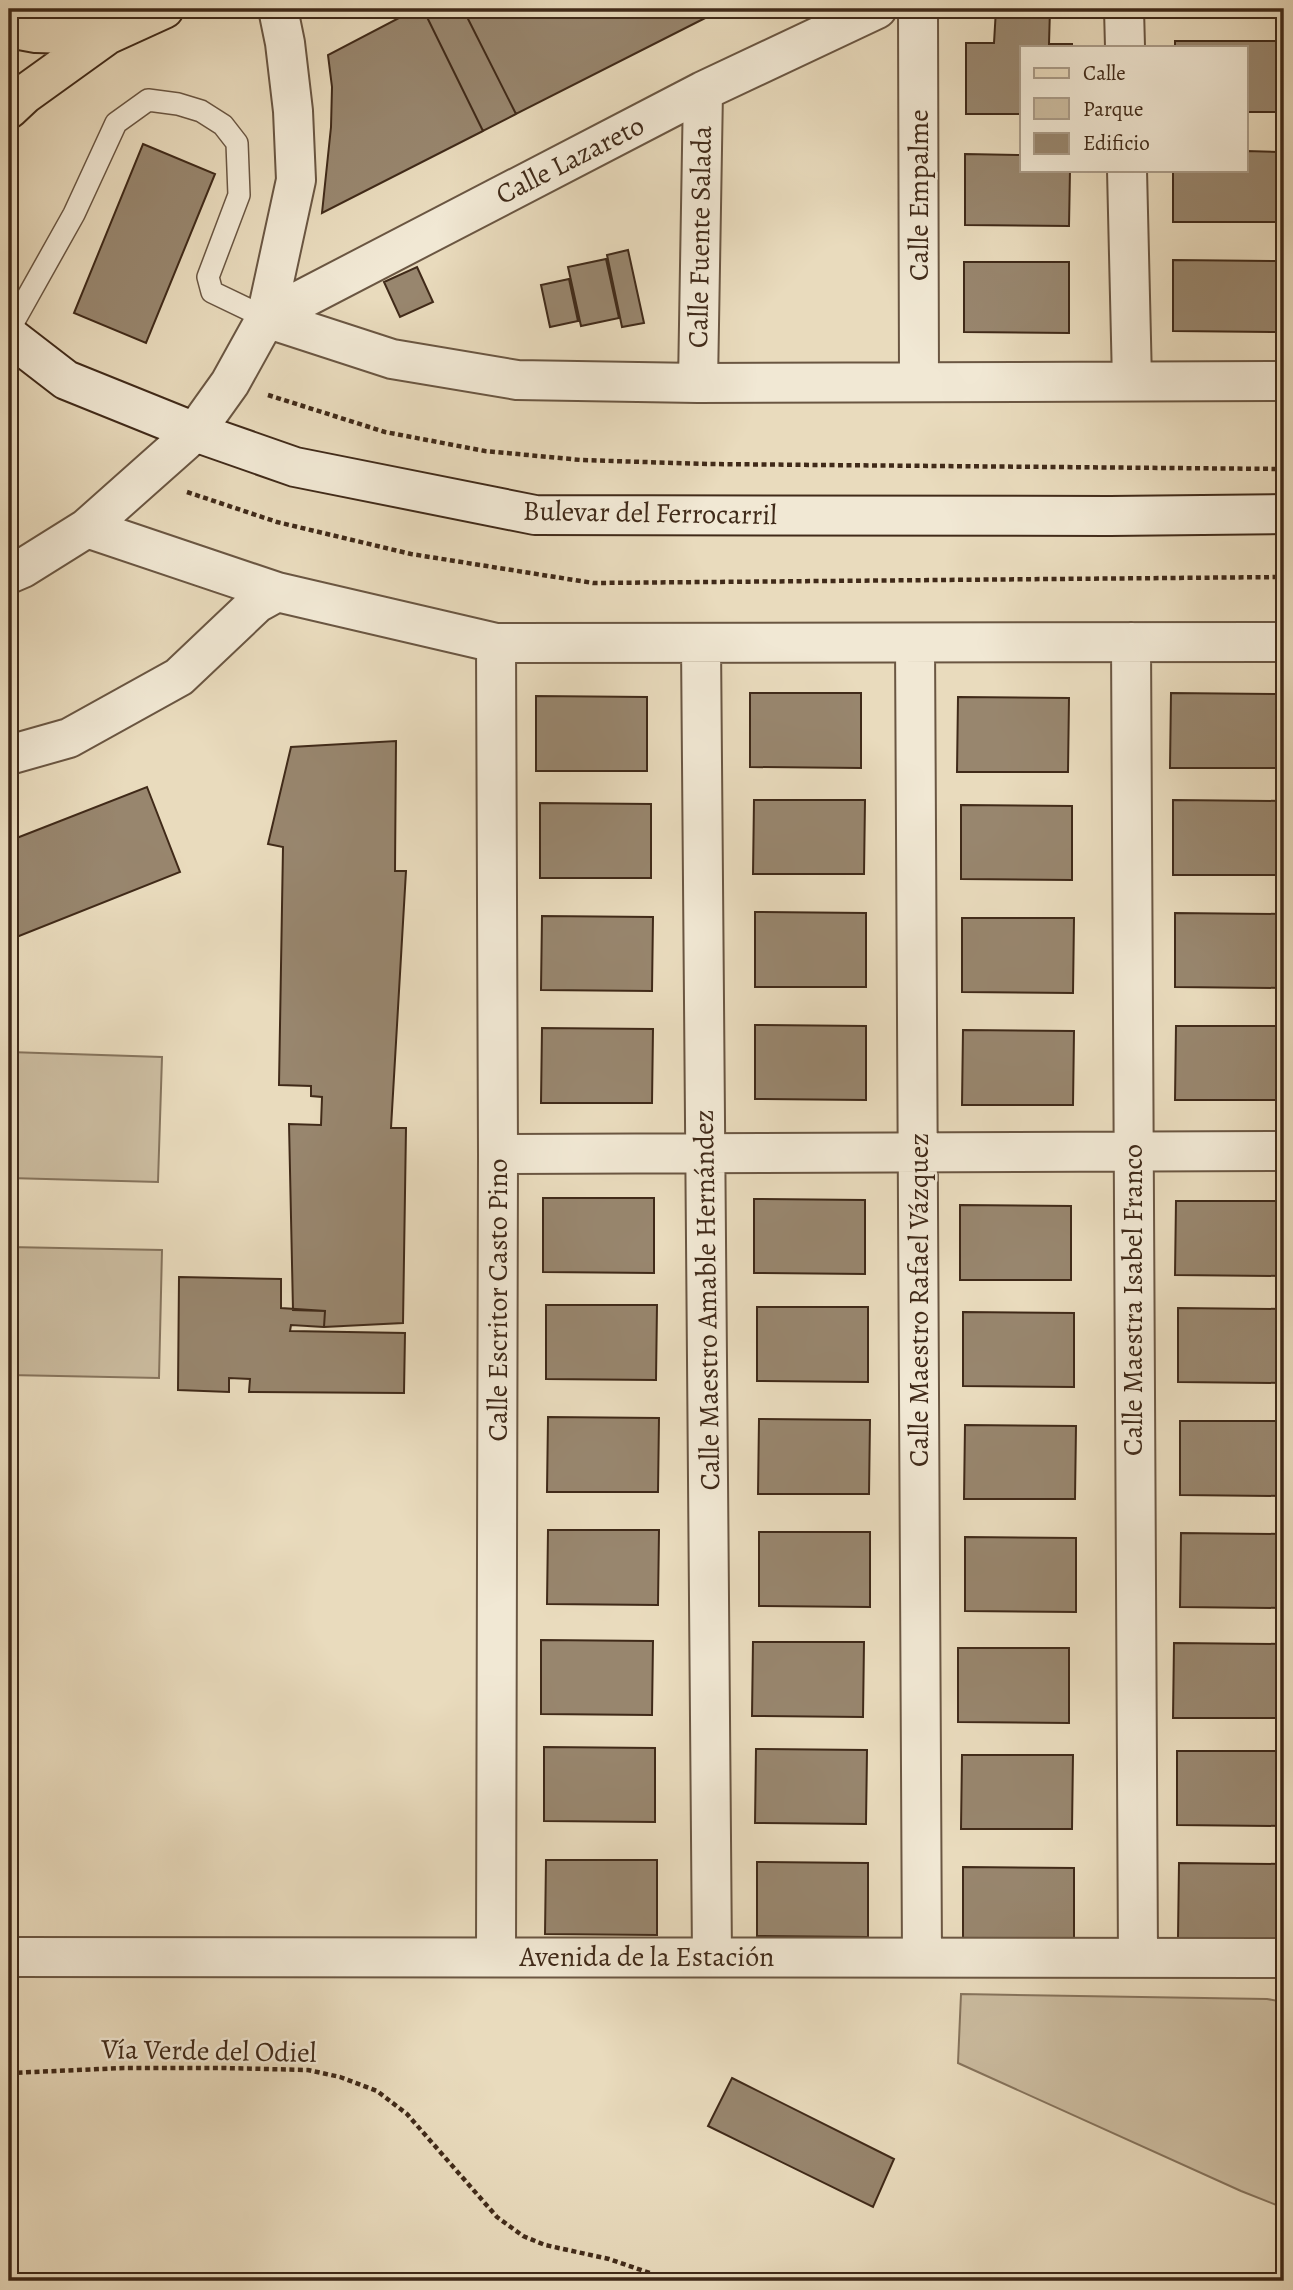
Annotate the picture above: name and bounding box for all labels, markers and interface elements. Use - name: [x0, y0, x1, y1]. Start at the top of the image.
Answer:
- legend: [1020, 46, 1248, 172]
- text: Calle: [1083, 59, 1126, 87]
- text: Parque: [1083, 95, 1143, 123]
- street label: Calle Lazareto: [489, 106, 651, 214]
- street label: Calle Empalme: [900, 109, 938, 281]
- street label: Calle Fuente Salada: [679, 126, 721, 348]
- text: Edificio: [1083, 129, 1150, 157]
- street label: Bulevar del Ferrocarril: [523, 492, 778, 534]
- street label: Calle Maestro Amable Hernández: [685, 1109, 729, 1491]
- street label: Calle Maestro Rafael Vázquez: [900, 1133, 938, 1467]
- street label: Calle Maestra Isabel Franco: [1114, 1144, 1152, 1456]
- street label: Calle Escritor Casto Pino: [479, 1159, 517, 1441]
- street label: Avenida de la Estación: [519, 1938, 774, 1976]
- street label: Vía Verde del Odiel: [100, 2030, 317, 2072]

